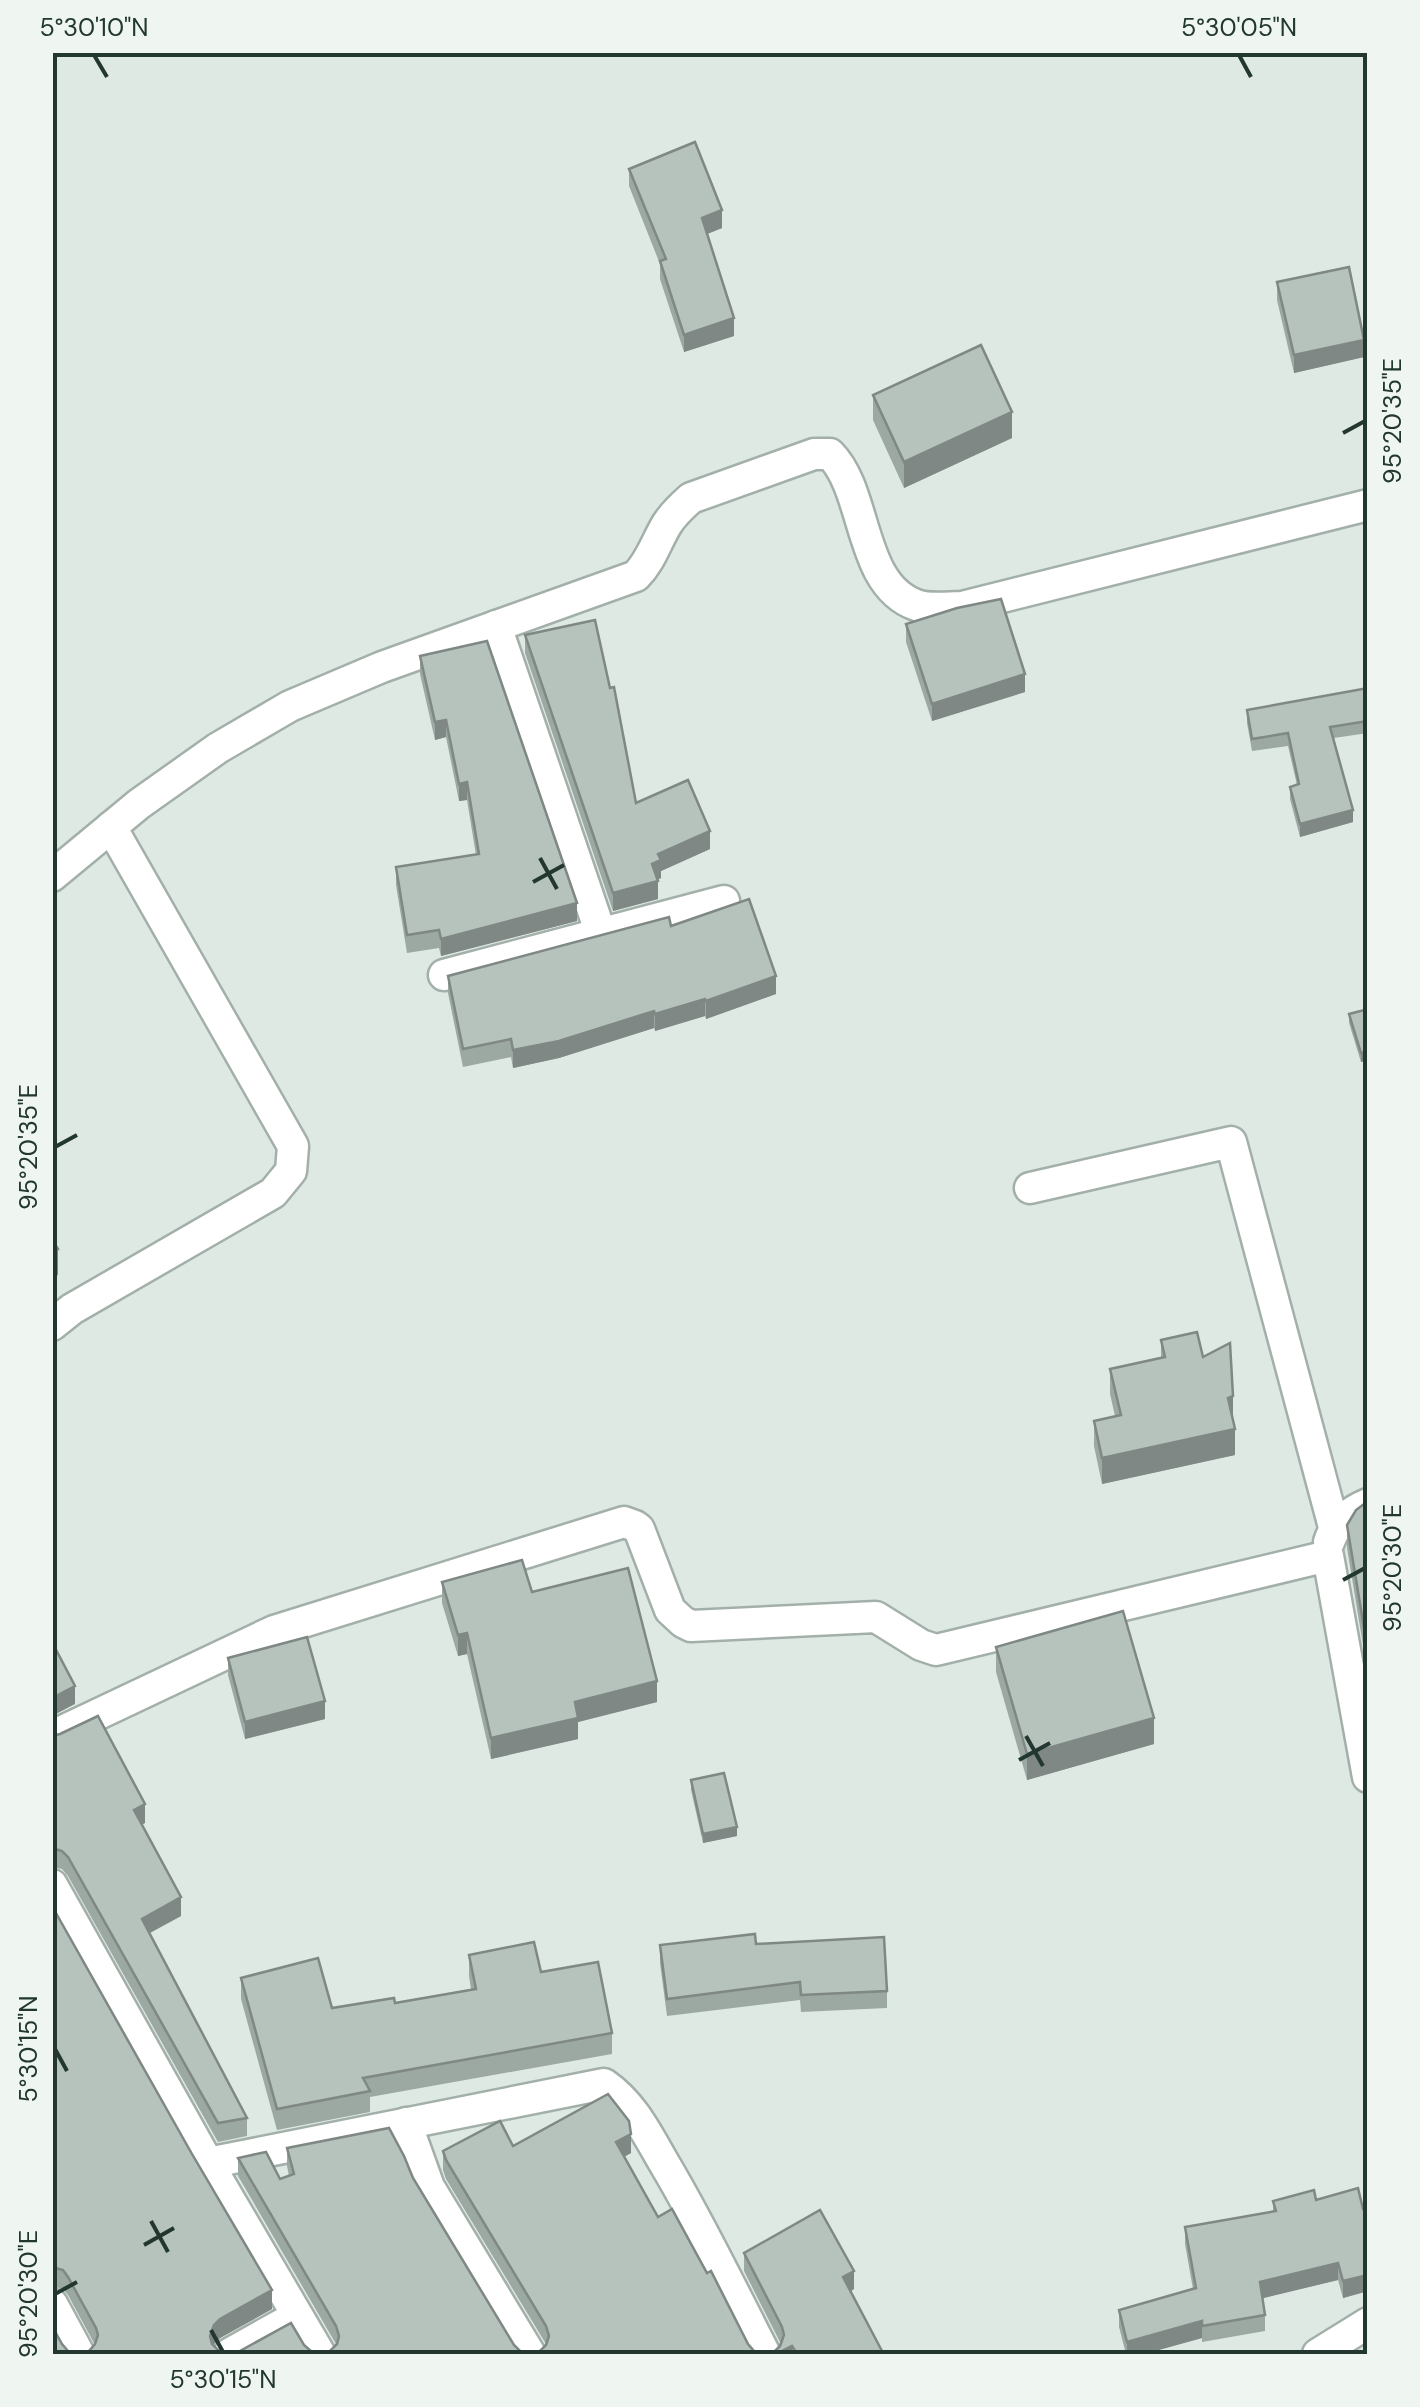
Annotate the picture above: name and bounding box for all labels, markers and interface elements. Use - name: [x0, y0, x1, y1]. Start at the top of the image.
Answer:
- text: 5°30'10"N: [39, 11, 149, 44]
- text: 5°30'05"N: [1181, 11, 1297, 44]
- text: 95°20'35"E: [1376, 358, 1409, 484]
- text: 95°20'35"E: [12, 1084, 45, 1210]
- text: 95°20'30"E: [1376, 1504, 1409, 1632]
- text: 5°30'15"N: [12, 1996, 45, 2102]
- text: 95°20'30"E: [12, 2230, 45, 2358]
- text: 5°30'15"N: [170, 2363, 276, 2396]

